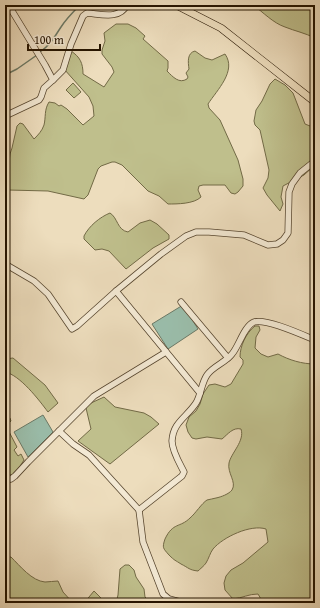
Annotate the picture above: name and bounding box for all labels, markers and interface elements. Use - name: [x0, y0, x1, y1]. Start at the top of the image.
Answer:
- scale bar: [28, 26, 100, 52]
- text: 100 m: [34, 31, 64, 48]

